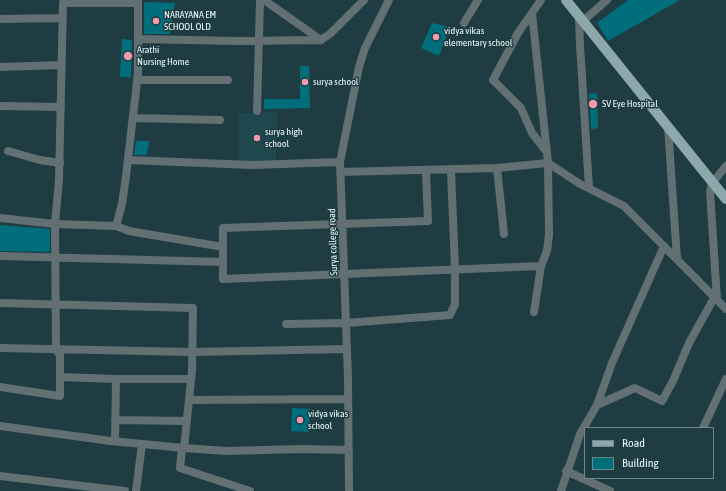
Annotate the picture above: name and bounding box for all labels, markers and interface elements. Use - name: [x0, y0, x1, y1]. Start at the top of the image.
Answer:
- place label: NARAYANA EM SCHOOL OLD: [164, 9, 216, 32]
- marker: NARAYANA EM SCHOOL OLD: [151, 16, 161, 26]
- place label: vidya vikas elementary school: [444, 25, 512, 48]
- marker: vidya vikas elementary school: [431, 32, 441, 42]
- place label: Arathi Nursing Home: [137, 44, 189, 68]
- marker: Arathi Nursing Home: [122, 50, 134, 62]
- place label: surya school: [313, 76, 358, 88]
- marker: surya school: [300, 77, 310, 87]
- marker: SV Eye Hospital: [587, 98, 599, 110]
- place label: SV Eye Hospital: [602, 98, 658, 110]
- place label: surya high school: [265, 126, 303, 150]
- marker: surya high school: [252, 133, 262, 143]
- street label: Surya college road: [326, 208, 340, 276]
- place label: vidya vikas school: [308, 408, 348, 432]
- marker: vidya vikas school: [295, 415, 305, 425]
- legend: [584, 427, 714, 479]
- text: Road: [622, 436, 645, 450]
- text: Building: [622, 456, 659, 470]

